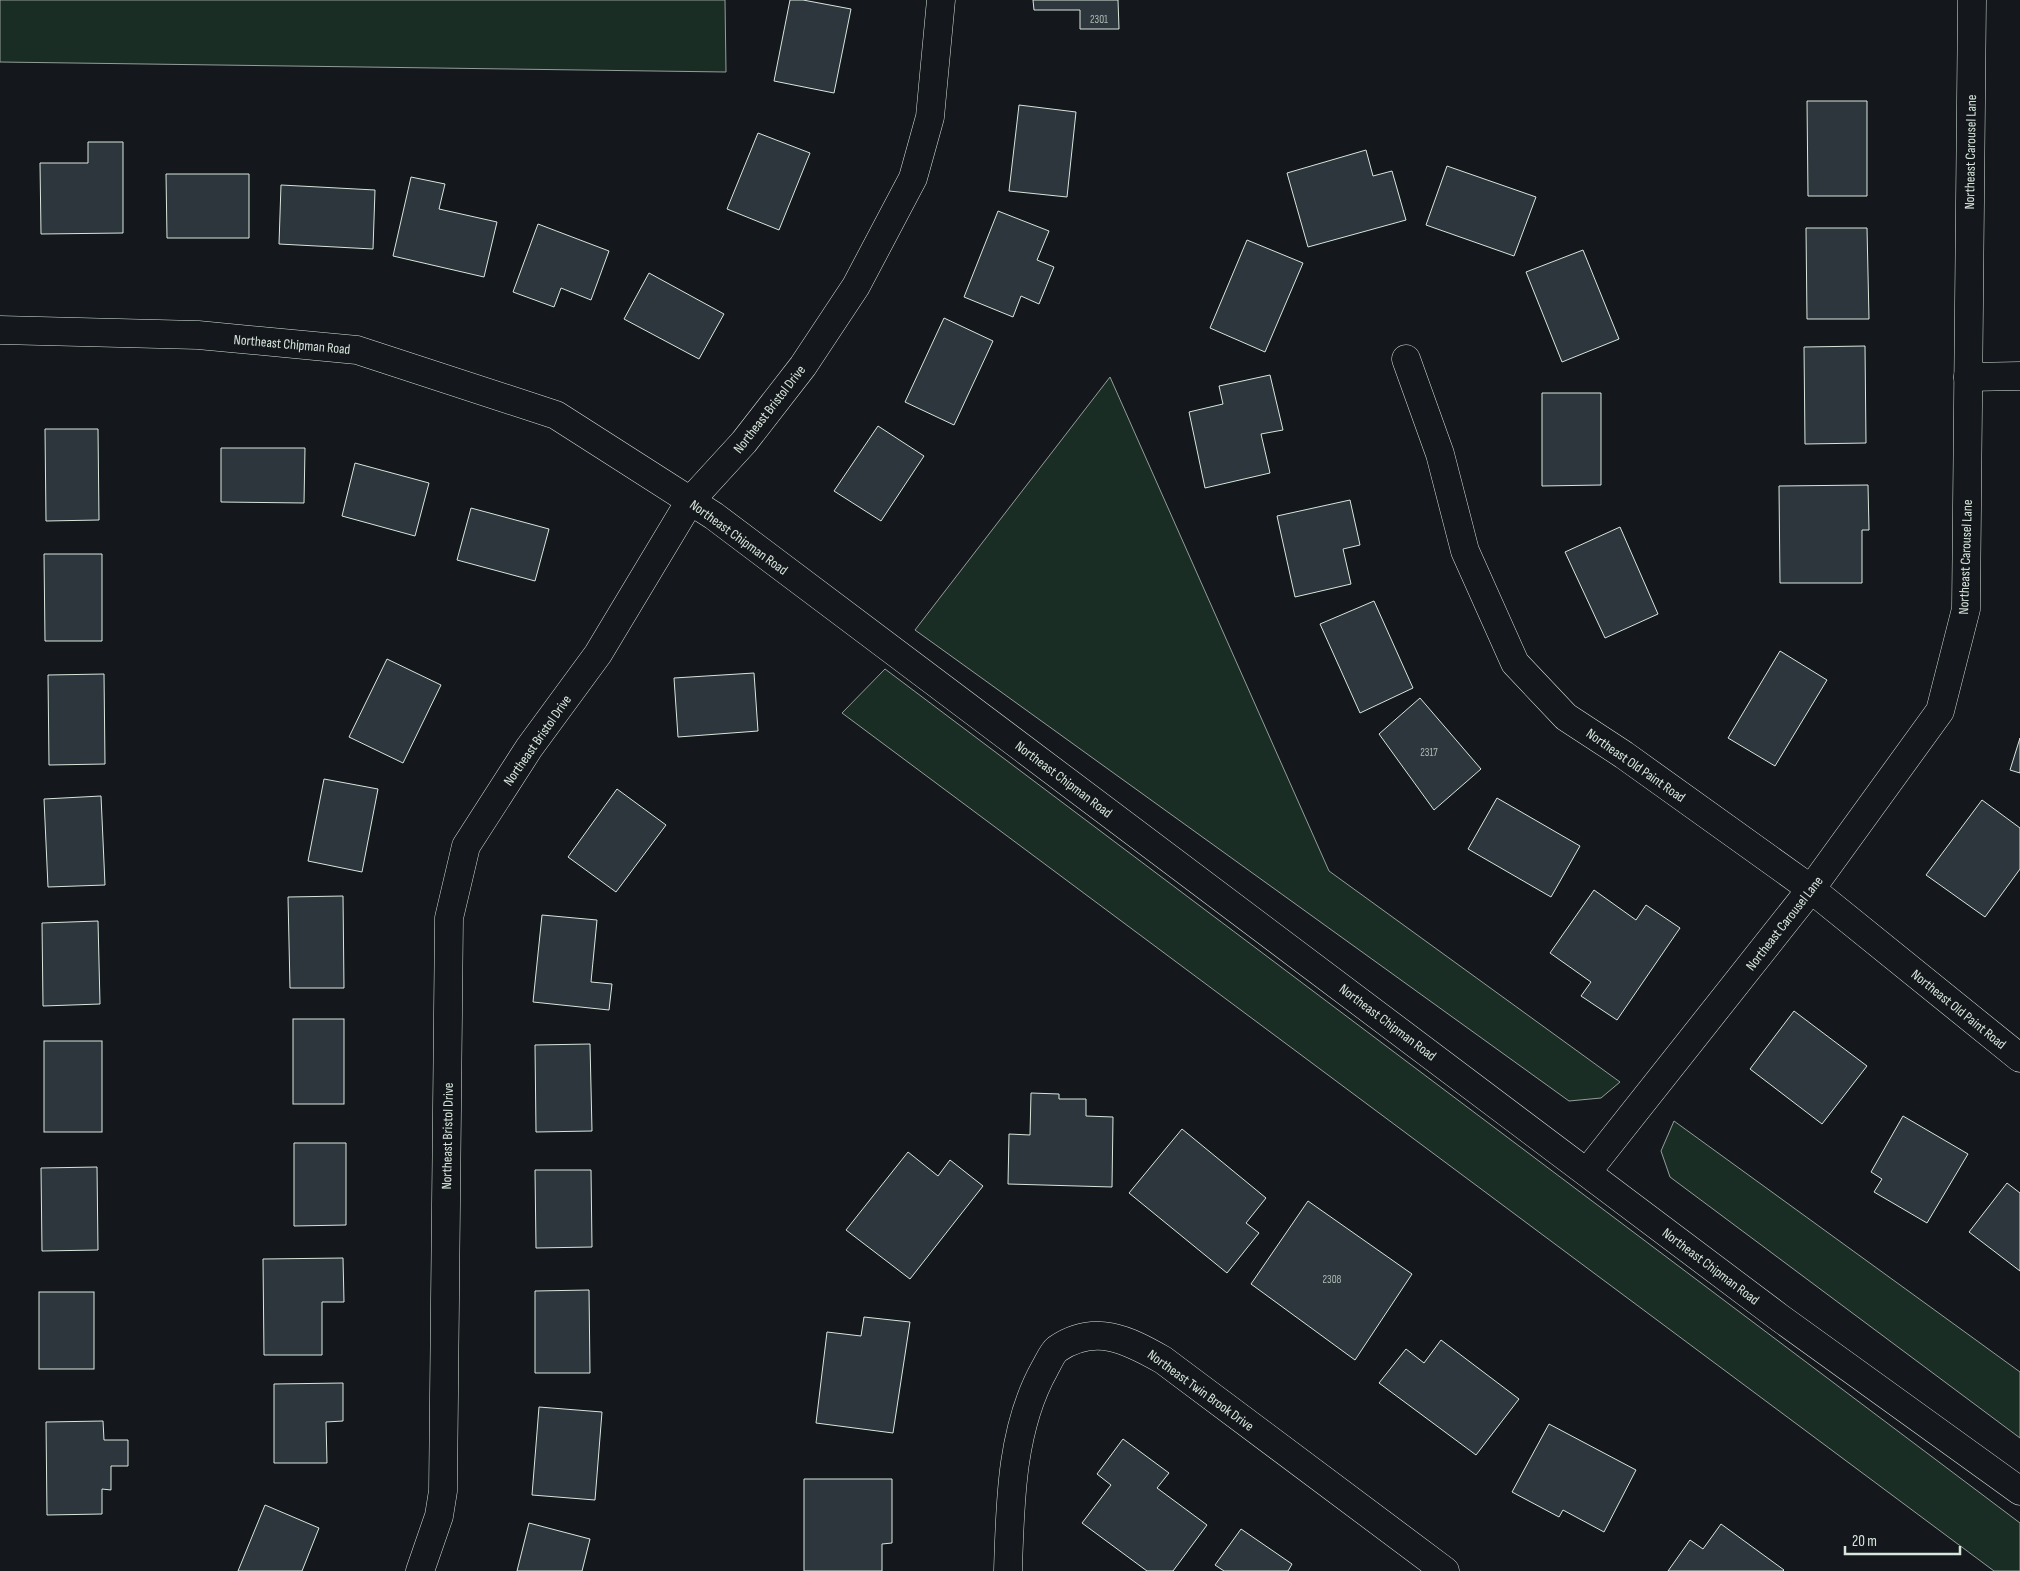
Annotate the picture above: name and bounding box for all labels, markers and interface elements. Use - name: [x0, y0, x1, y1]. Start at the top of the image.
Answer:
- house number: 2301: [1090, 13, 1108, 26]
- street label: Northeast Carousel Lane: [1961, 94, 1980, 210]
- street label: Northeast Chipman Road: [233, 331, 351, 358]
- street label: Northeast Bristol Drive: [730, 362, 809, 457]
- street label: Northeast Chipman Road: [686, 496, 791, 579]
- street label: Northeast Carousel Lane: [1955, 499, 1976, 615]
- street label: Northeast Bristol Drive: [500, 692, 575, 789]
- street label: Northeast Old Paint Road: [1583, 725, 1689, 806]
- street label: Northeast Chipman Road: [1012, 737, 1116, 822]
- house number: 2317: [1420, 746, 1438, 759]
- street label: Northeast Carousel Lane: [1742, 873, 1826, 974]
- street label: Northeast Old Paint Road: [1908, 966, 2010, 1053]
- street label: Northeast Chipman Road: [1336, 980, 1440, 1065]
- street label: Northeast Bristol Drive: [438, 1082, 457, 1190]
- street label: Northeast Chipman Road: [1659, 1224, 1763, 1309]
- house number: 2308: [1323, 1273, 1342, 1286]
- street label: Northeast Twin Brook Drive: [1144, 1346, 1257, 1435]
- scale bar: [1845, 1524, 1960, 1556]
- text: 20 m: [1852, 1532, 1877, 1551]

